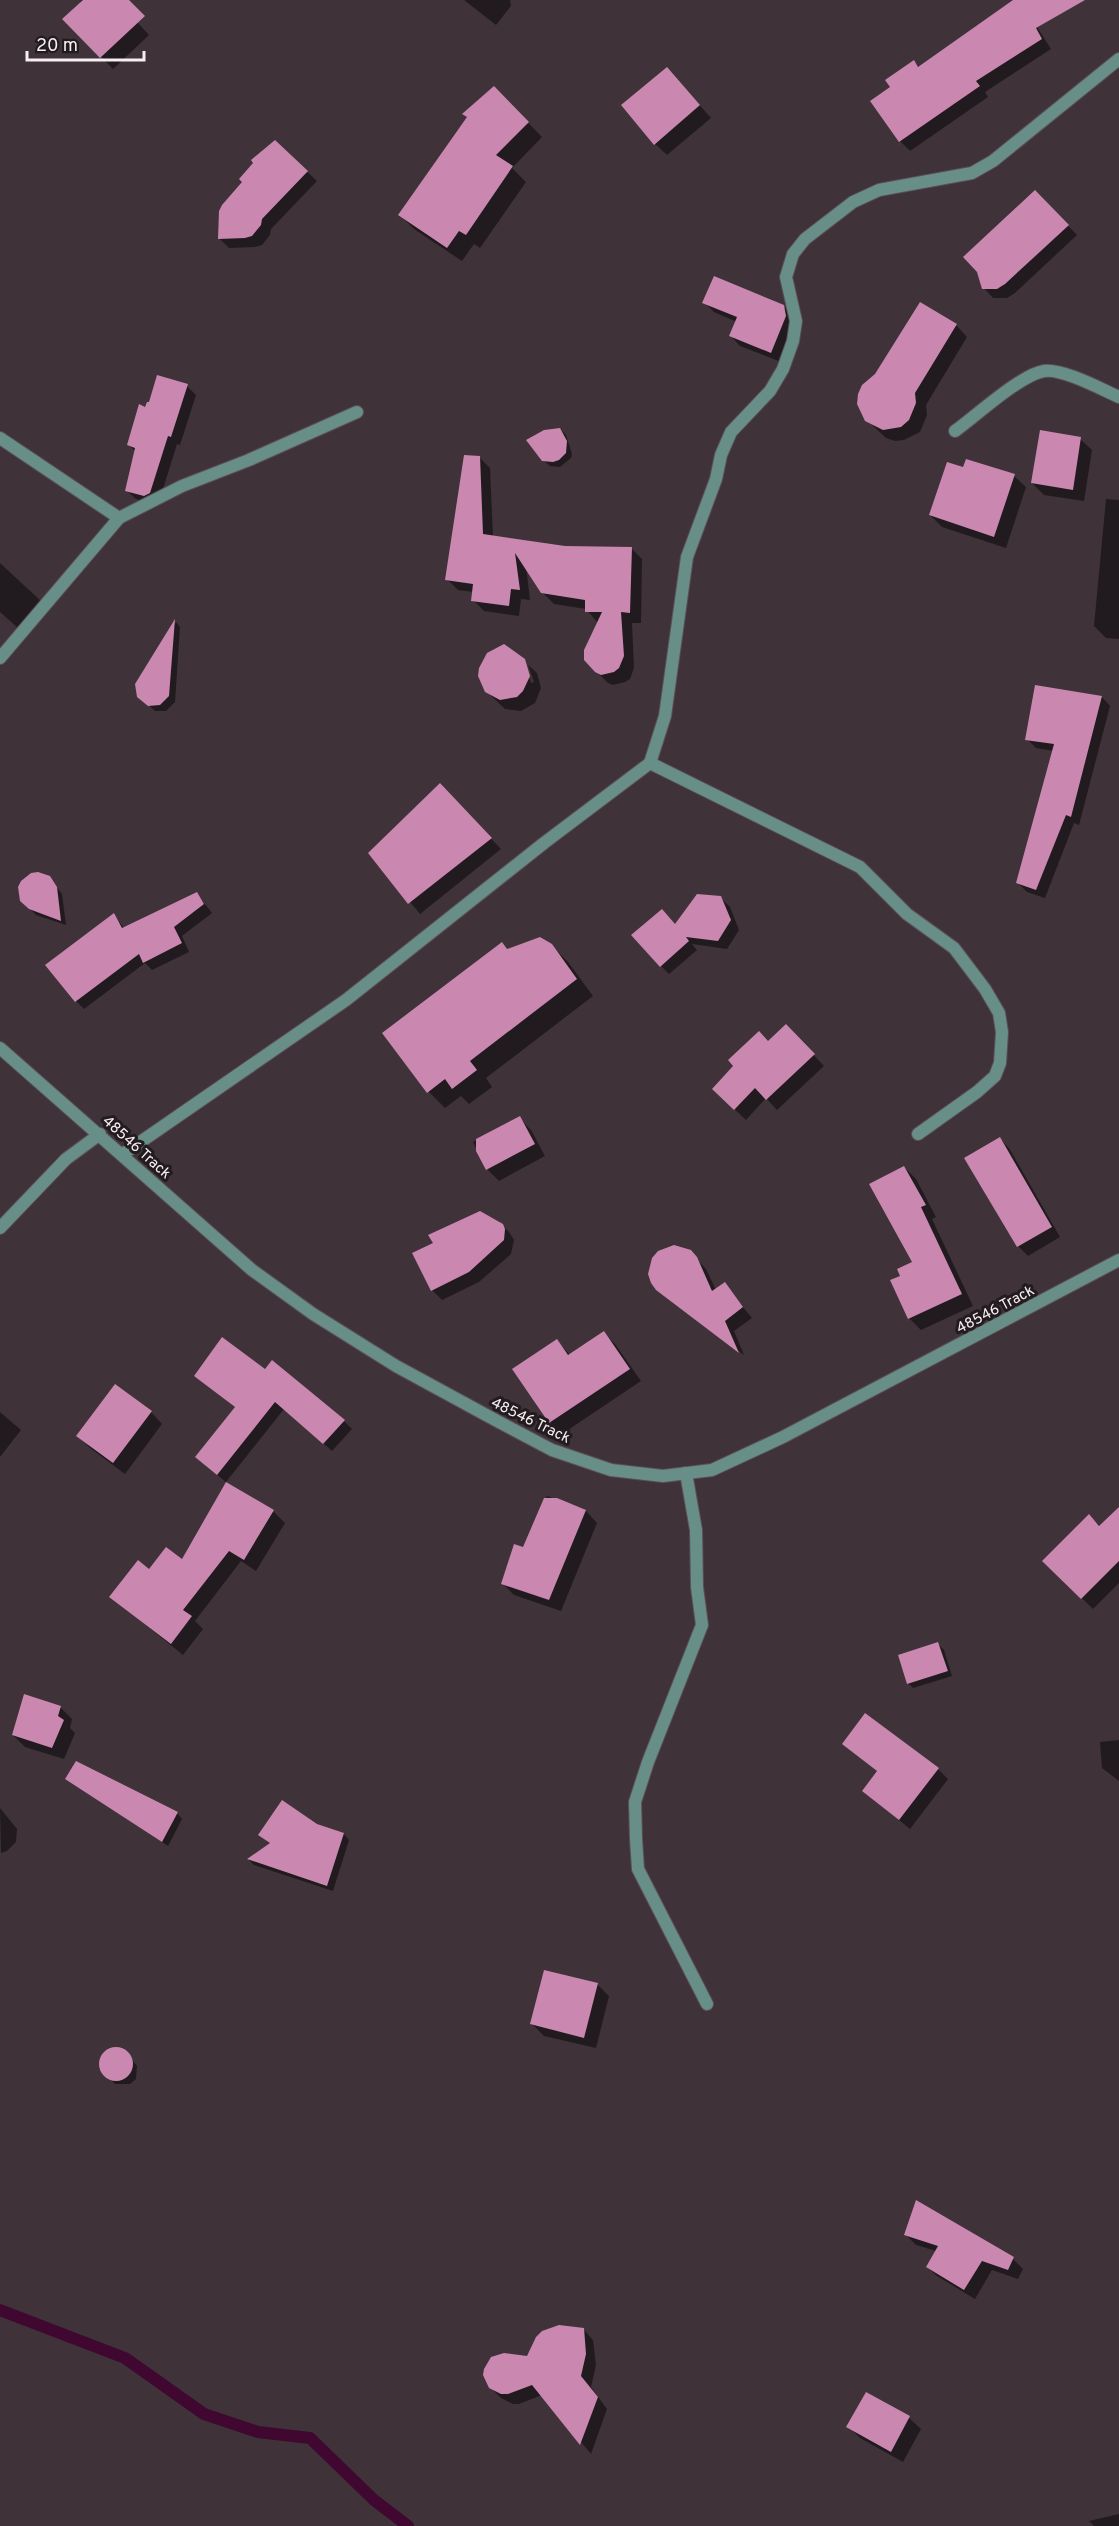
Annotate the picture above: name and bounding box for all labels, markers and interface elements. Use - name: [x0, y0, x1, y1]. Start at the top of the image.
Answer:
- scale bar: [27, 24, 144, 62]
- text: 20 m: [36, 35, 78, 58]
- street label: 48546 Track: [98, 1112, 174, 1184]
- street label: 48546 Track: [953, 1282, 1038, 1339]
- street label: 48546 Track: [488, 1394, 573, 1449]

